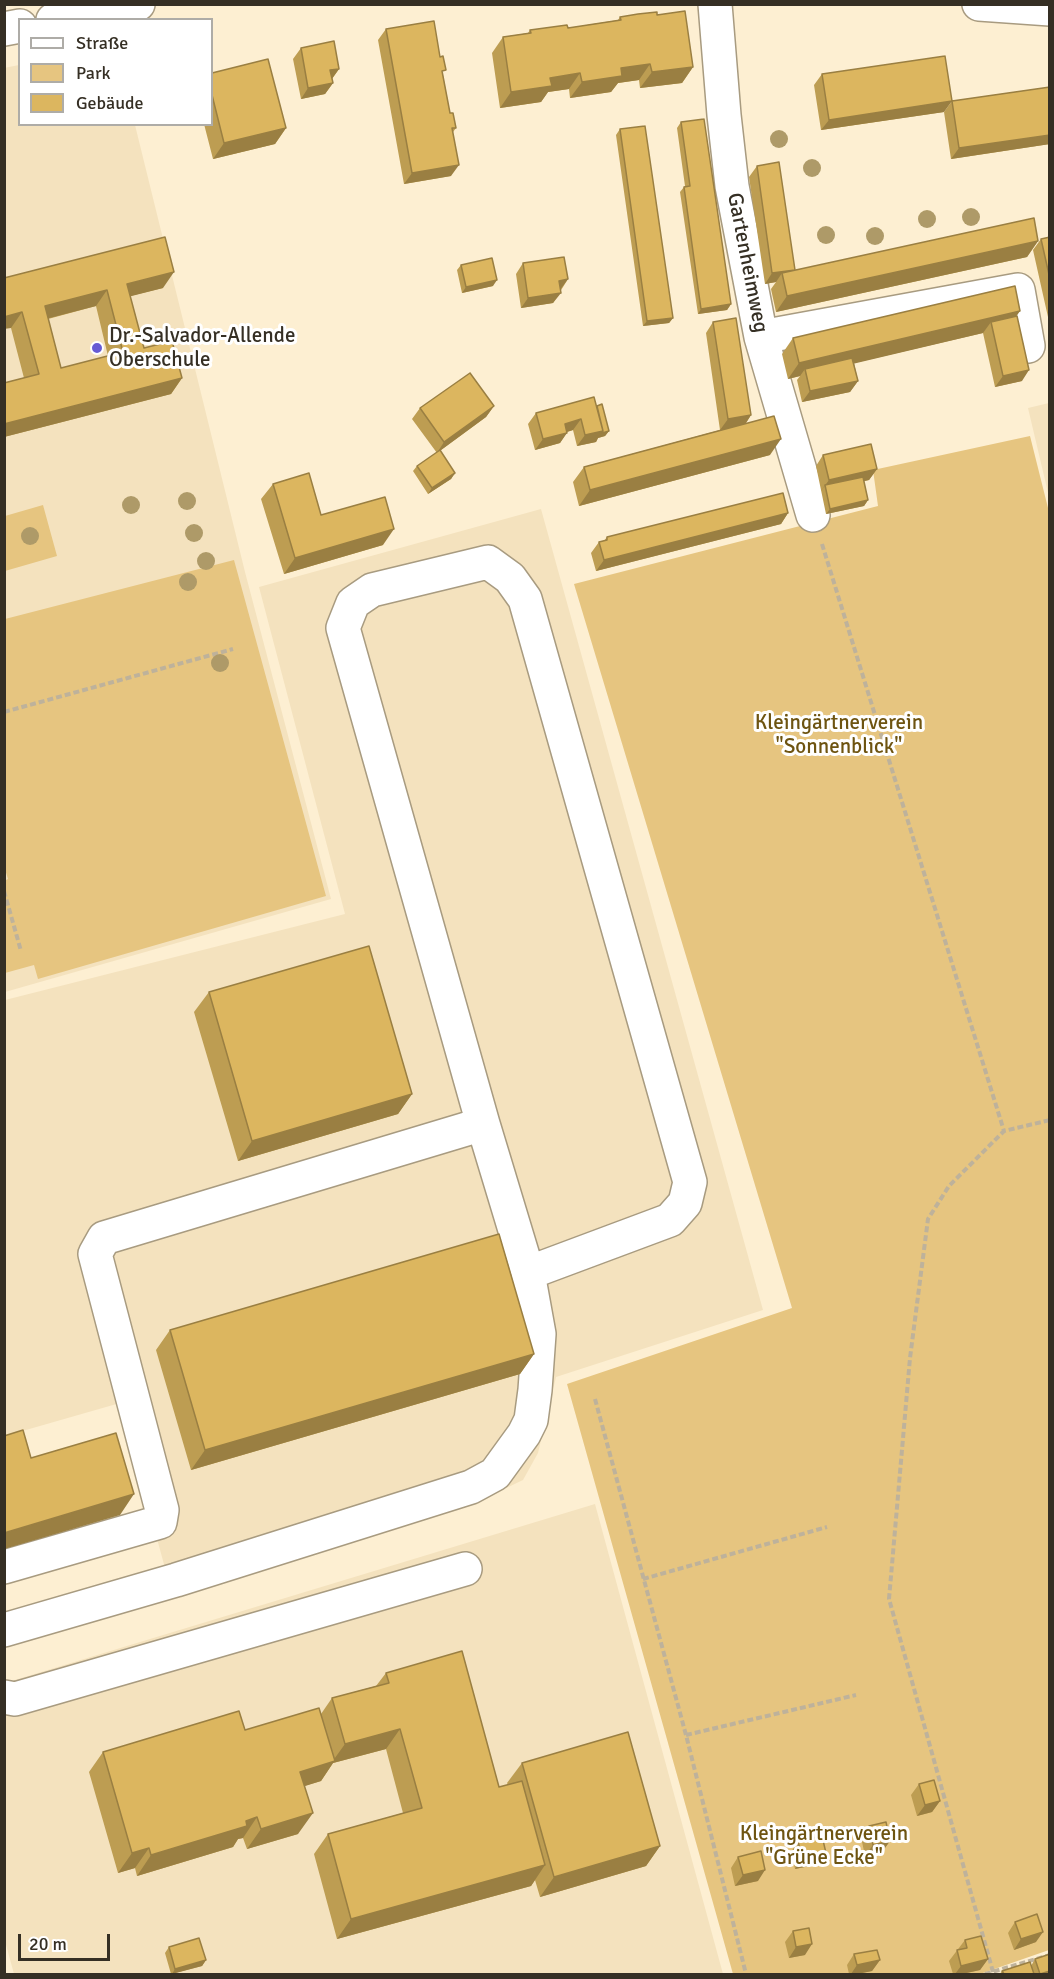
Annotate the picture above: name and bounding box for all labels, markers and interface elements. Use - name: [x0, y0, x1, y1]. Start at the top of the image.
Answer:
- legend: [18, 18, 213, 126]
- text: Straße: [76, 32, 128, 54]
- text: Park: [76, 62, 111, 84]
- text: Gebäude: [76, 92, 144, 114]
- street label: Gartenheimweg: [721, 191, 773, 335]
- place label: Dr.-Salvador-Allende Oberschule: [109, 323, 295, 373]
- marker: Dr.-Salvador-Allende Oberschule: [90, 341, 104, 355]
- park label: Kleingärtnerverein "Sonnenblick": [755, 710, 923, 760]
- park label: Kleingärtnerverein "Grüne Ecke": [740, 1821, 908, 1871]
- scale bar: [21, 1922, 112, 1960]
- text: 20 m: [29, 1933, 67, 1955]

